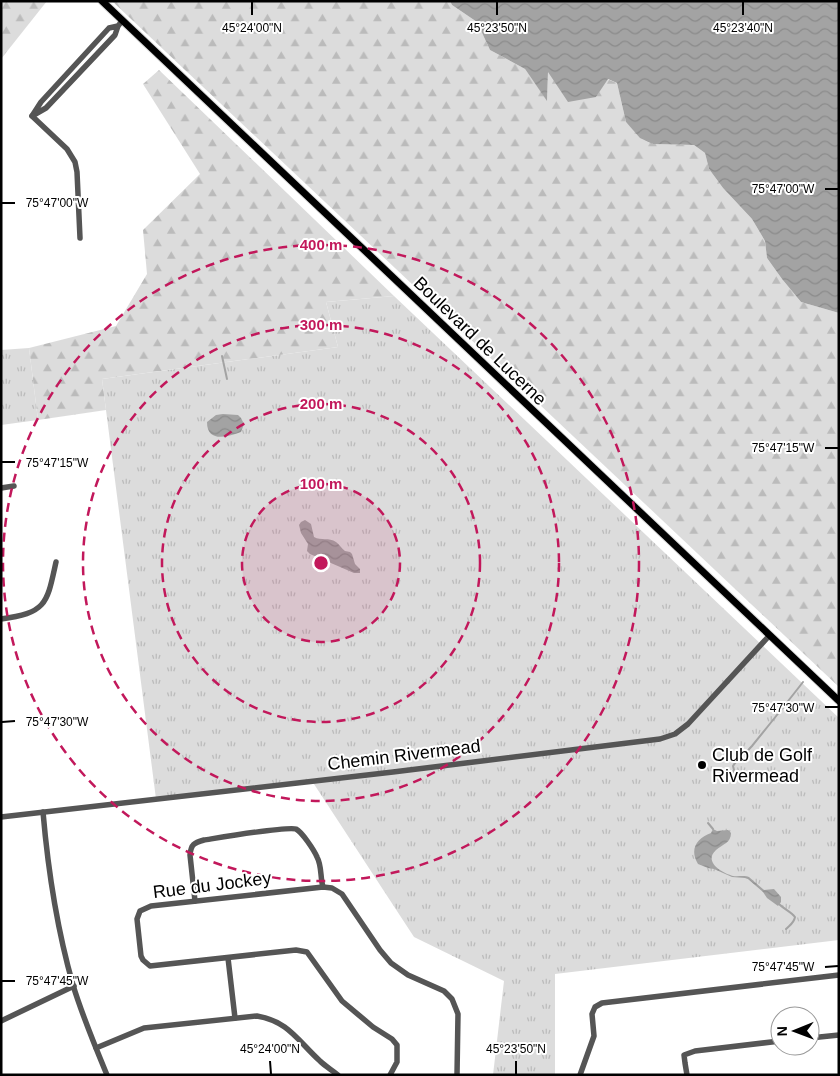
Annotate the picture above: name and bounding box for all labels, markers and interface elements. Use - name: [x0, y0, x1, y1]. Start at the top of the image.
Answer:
- text: 45°24'00"N: [222, 21, 282, 35]
- text: 45°23'50"N: [467, 21, 527, 35]
- text: 45°23'40"N: [713, 21, 773, 35]
- text: 75°47'00"W: [752, 182, 815, 196]
- text: 75°47'00"W: [26, 196, 89, 210]
- text: 400 m: [300, 236, 342, 253]
- street label: Boulevard de Lucerne: [410, 273, 550, 409]
- text: 300 m: [300, 316, 342, 333]
- text: 200 m: [300, 395, 342, 412]
- text: 75°47'15"W: [752, 441, 815, 455]
- text: 75°47'15"W: [26, 456, 89, 470]
- text: 100 m: [300, 475, 342, 492]
- centre of rings: [312, 554, 330, 572]
- text: 75°47'30"W: [752, 701, 815, 715]
- text: 75°47'30"W: [26, 715, 89, 729]
- street label: Chemin Rivermead: [326, 736, 482, 774]
- place label: Club de Golf Rivermead: [712, 745, 813, 786]
- marker: Club de Golf Rivermead: [696, 759, 708, 771]
- street label: Rue du Jockey: [152, 868, 272, 902]
- text: 75°47'45"W: [752, 960, 815, 974]
- text: 75°47'45"W: [26, 974, 89, 988]
- north arrow: [770, 1006, 820, 1056]
- text: N: [774, 1026, 790, 1036]
- text: 45°24'00"N: [240, 1042, 300, 1056]
- text: 45°23'50"N: [486, 1042, 546, 1056]

